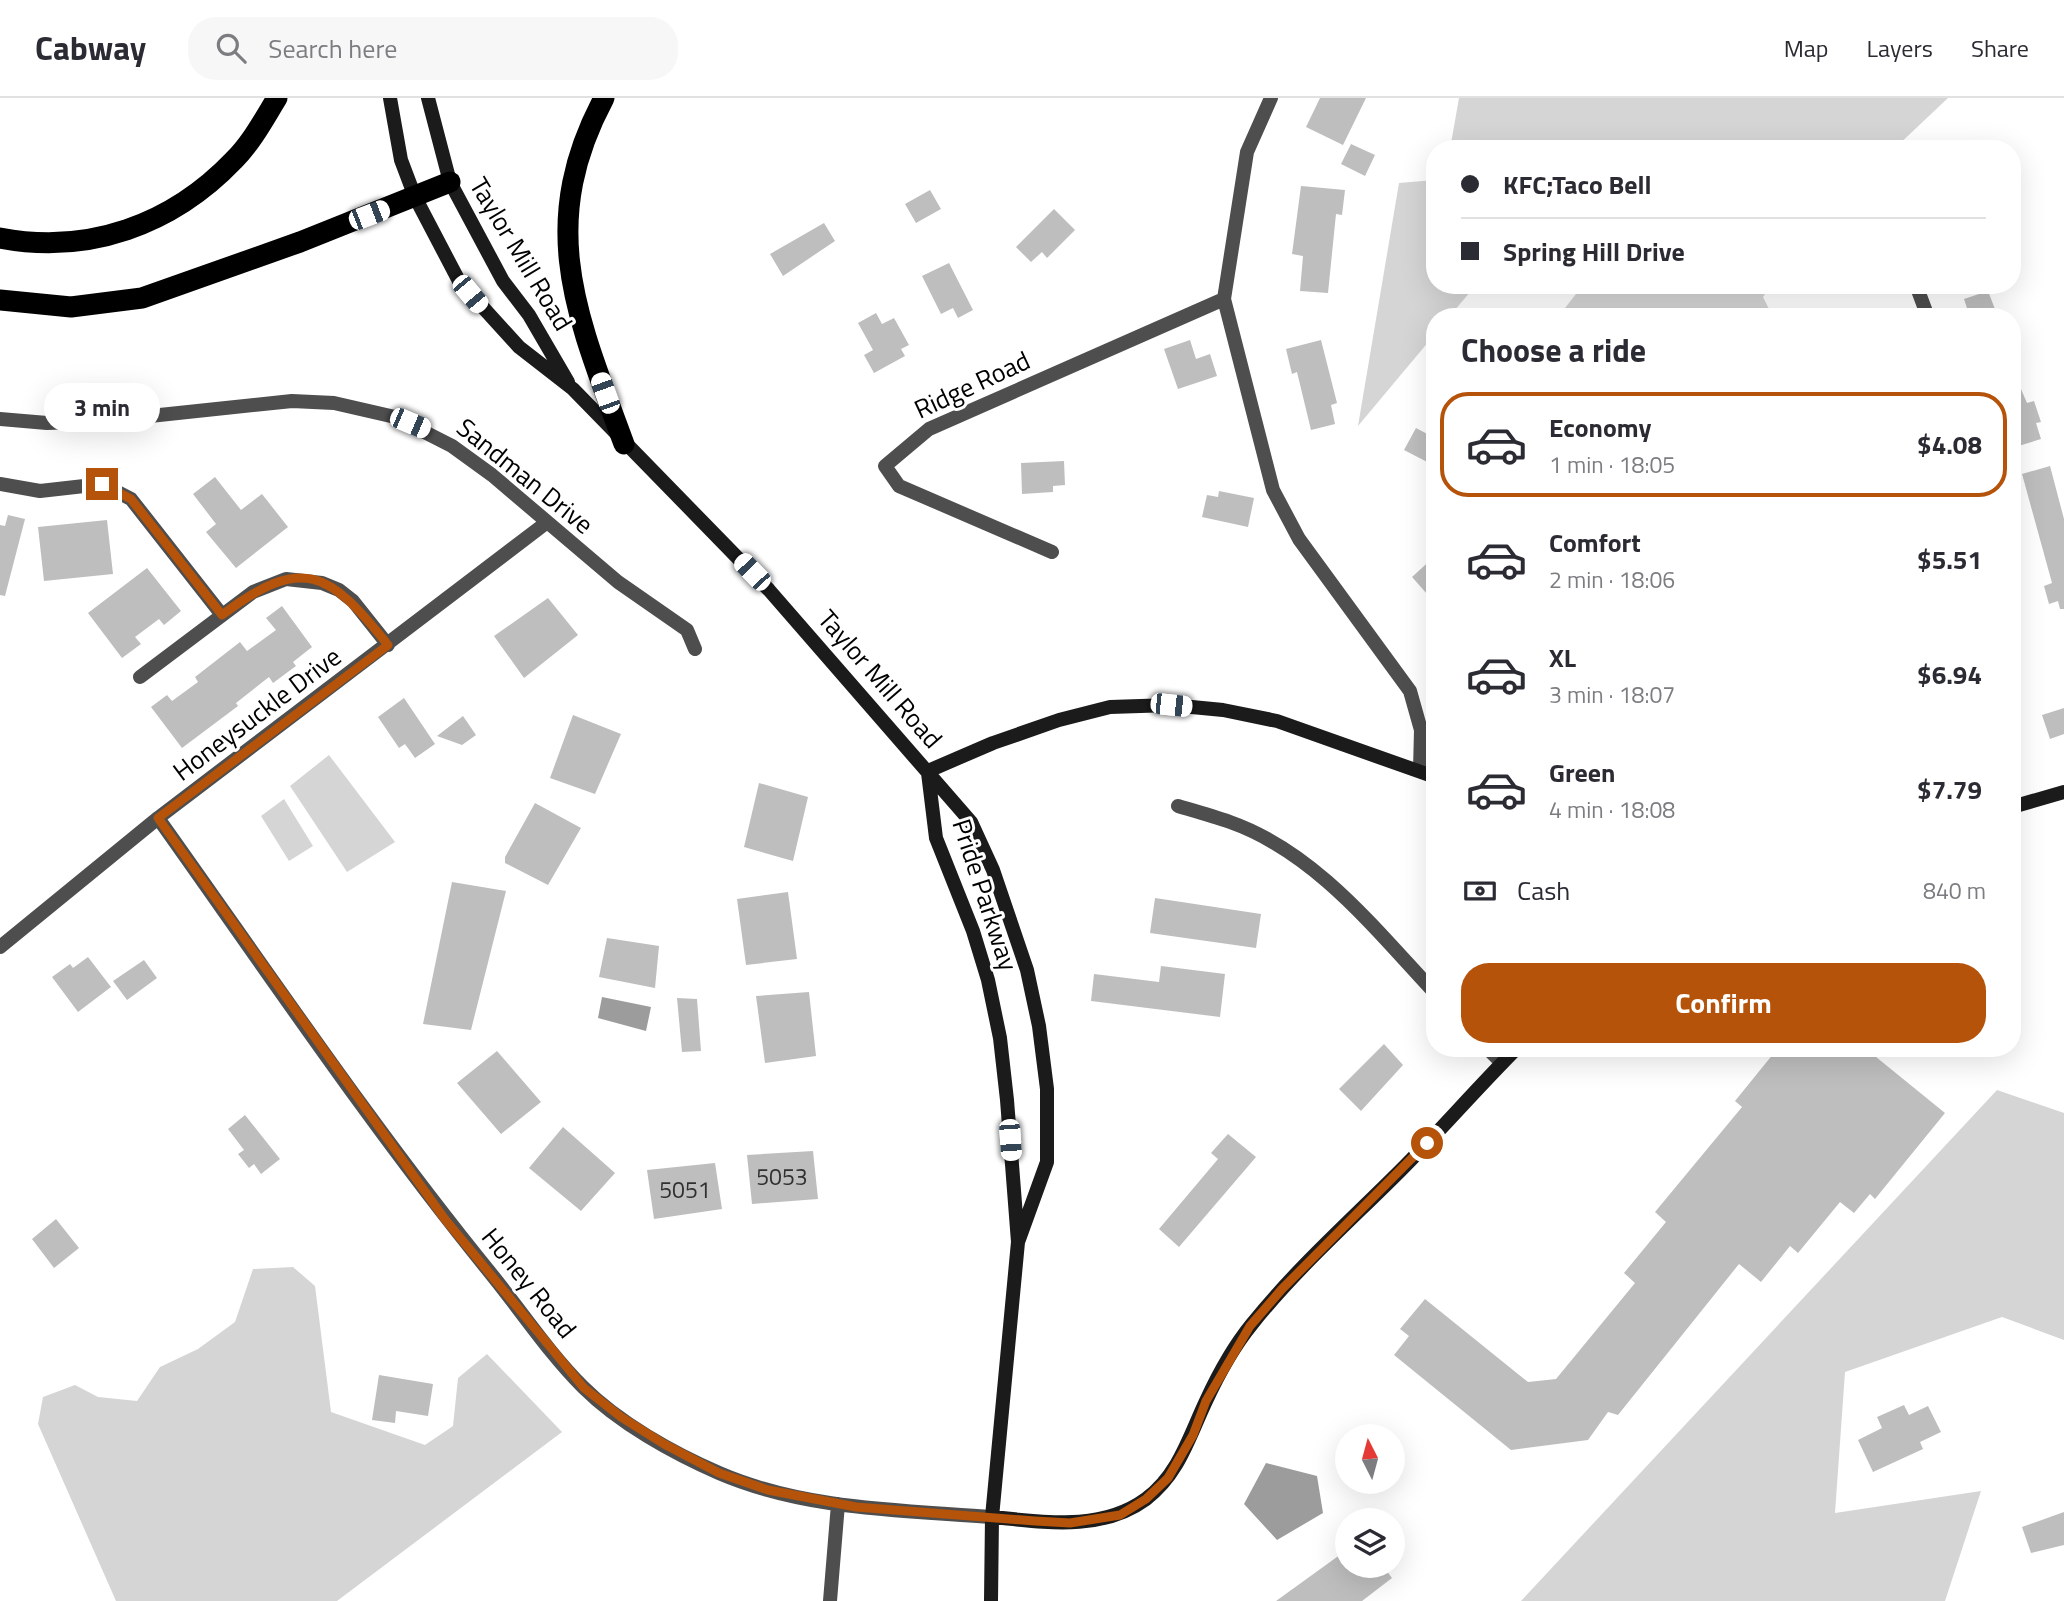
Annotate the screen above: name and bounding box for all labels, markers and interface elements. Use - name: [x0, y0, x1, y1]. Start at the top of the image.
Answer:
- search box: [188, 17, 678, 80]
- text: Cabway: [35, 23, 146, 73]
- icon: search: [212, 29, 250, 67]
- text: Search here: [268, 29, 397, 68]
- text: Map: [1784, 30, 1829, 66]
- text: Layers: [1867, 30, 1933, 66]
- text: Share: [1971, 30, 2029, 66]
- text: KFC;Taco Bell: [1503, 165, 1652, 204]
- street label: Taylor Mill Road: [460, 170, 583, 338]
- car: [346, 198, 393, 232]
- text: Spring Hill Drive: [1503, 232, 1685, 271]
- car: [449, 271, 492, 317]
- text: Choose a ride: [1461, 326, 1646, 374]
- street label: Ridge Road: [907, 341, 1036, 428]
- car: [588, 370, 623, 416]
- callout: 3 min: [44, 382, 160, 432]
- text: 3 min: [74, 390, 130, 425]
- car: [387, 405, 434, 441]
- street label: Sandman Drive: [448, 408, 602, 543]
- text: Economy: [1549, 408, 1651, 447]
- icon: car: [1465, 413, 1528, 476]
- text: $4.08: [1917, 425, 1982, 464]
- text: 1 min · 18:05: [1549, 447, 1675, 482]
- route end: [86, 468, 118, 500]
- text: Comfort: [1549, 523, 1641, 562]
- icon: car: [1465, 528, 1528, 591]
- text: $5.51: [1917, 540, 1982, 579]
- car: [730, 550, 775, 594]
- text: 2 min · 18:06: [1549, 562, 1675, 597]
- street label: Taylor Mill Road: [809, 601, 952, 757]
- street label: Honeysuckle Drive: [164, 637, 349, 790]
- text: XL: [1549, 638, 1576, 677]
- icon: car: [1465, 643, 1528, 706]
- text: $6.94: [1917, 655, 1982, 694]
- text: 3 min · 18:07: [1549, 677, 1675, 712]
- car: [1150, 692, 1193, 718]
- text: Green: [1549, 753, 1615, 792]
- icon: car: [1465, 758, 1528, 821]
- text: $7.79: [1917, 770, 1982, 809]
- text: 4 min · 18:08: [1549, 792, 1675, 827]
- street label: Pride Parkway: [943, 814, 1028, 976]
- text: Cash: [1517, 871, 1570, 910]
- icon: cash: [1461, 872, 1499, 910]
- text: 840 m: [1923, 873, 1986, 908]
- button: Confirm: [1461, 963, 1986, 1043]
- car: [999, 1118, 1022, 1162]
- route start: [1411, 1127, 1443, 1159]
- house number: 5053: [756, 1159, 808, 1194]
- house number: 5051: [659, 1172, 711, 1207]
- street label: Honey Road: [473, 1219, 586, 1346]
- north arrow: [1335, 1424, 1405, 1494]
- map controls: [1335, 1424, 1405, 1578]
- button: layers: [1335, 1508, 1405, 1578]

